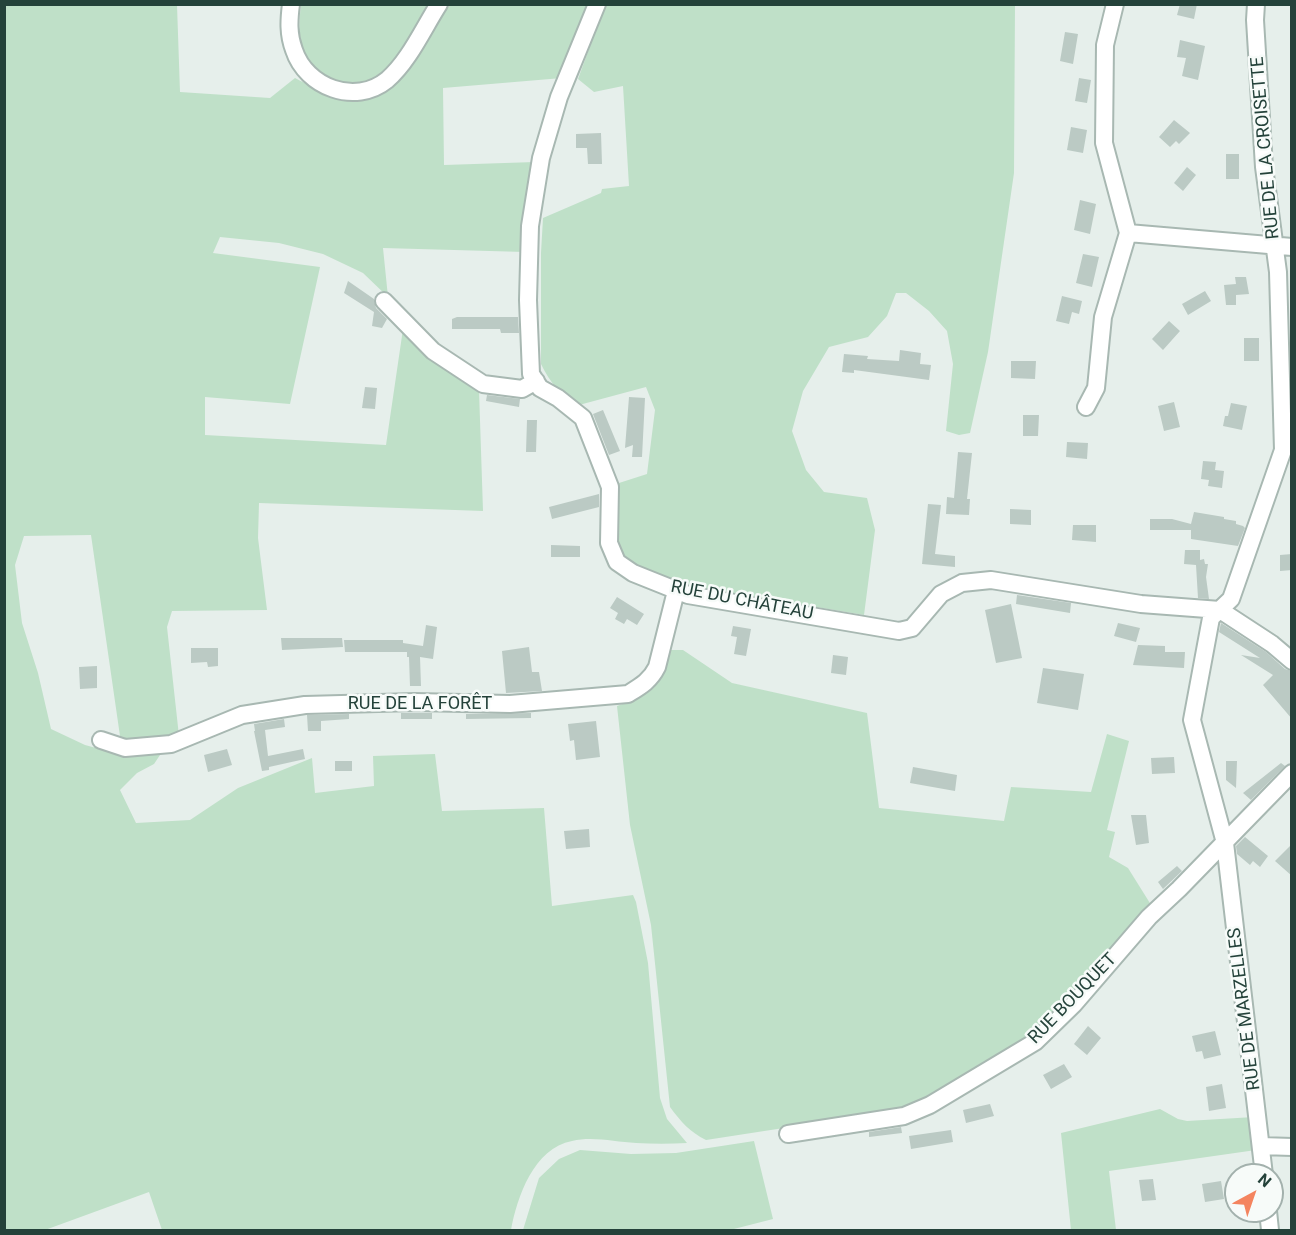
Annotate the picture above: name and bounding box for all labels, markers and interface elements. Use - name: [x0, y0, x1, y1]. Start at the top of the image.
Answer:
- street label: RUE DE LA CROISETTE: [1247, 56, 1285, 240]
- street label: RUE DU CHÂTEAU: [669, 577, 815, 625]
- street label: RUE DE LA FORÊT: [348, 693, 492, 715]
- street label: RUE DE MARZELLES: [1224, 926, 1266, 1092]
- street label: RUE BOUQUET: [1024, 949, 1122, 1049]
- north arrow: [1224, 1163, 1284, 1223]
- text: N: [1254, 1169, 1275, 1191]

